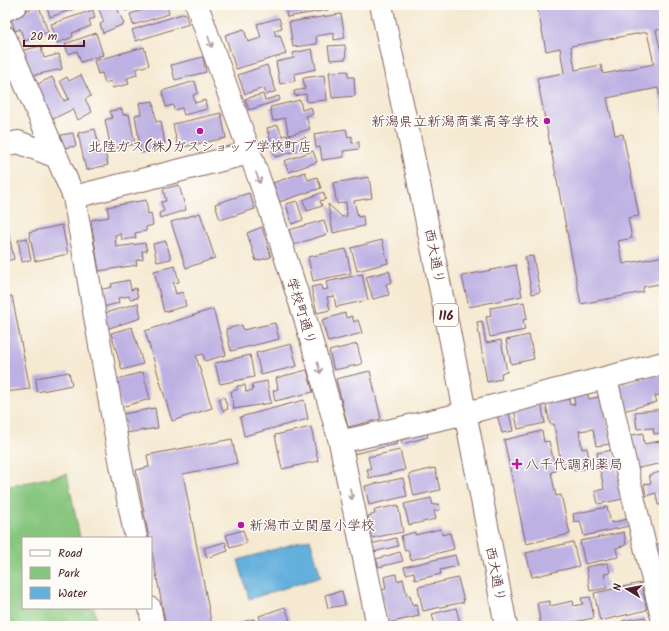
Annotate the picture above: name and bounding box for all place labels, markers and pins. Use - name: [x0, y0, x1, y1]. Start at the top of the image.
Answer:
- place label: 新潟県立新潟商業高等学校: [371, 111, 539, 133]
- marker: 新潟県立新潟商業高等学校: [542, 116, 552, 126]
- marker: 北陸ガス(株)ガスショップ学校町店: [195, 126, 205, 136]
- place label: 北陸ガス(株)ガスショップ学校町店: [88, 136, 312, 158]
- place label: 八千代調剤薬局: [525, 454, 623, 476]
- marker: 八千代調剤薬局: [512, 459, 522, 469]
- place label: 新潟市立関屋小学校: [249, 515, 375, 537]
- marker: 新潟市立関屋小学校: [236, 520, 246, 530]

